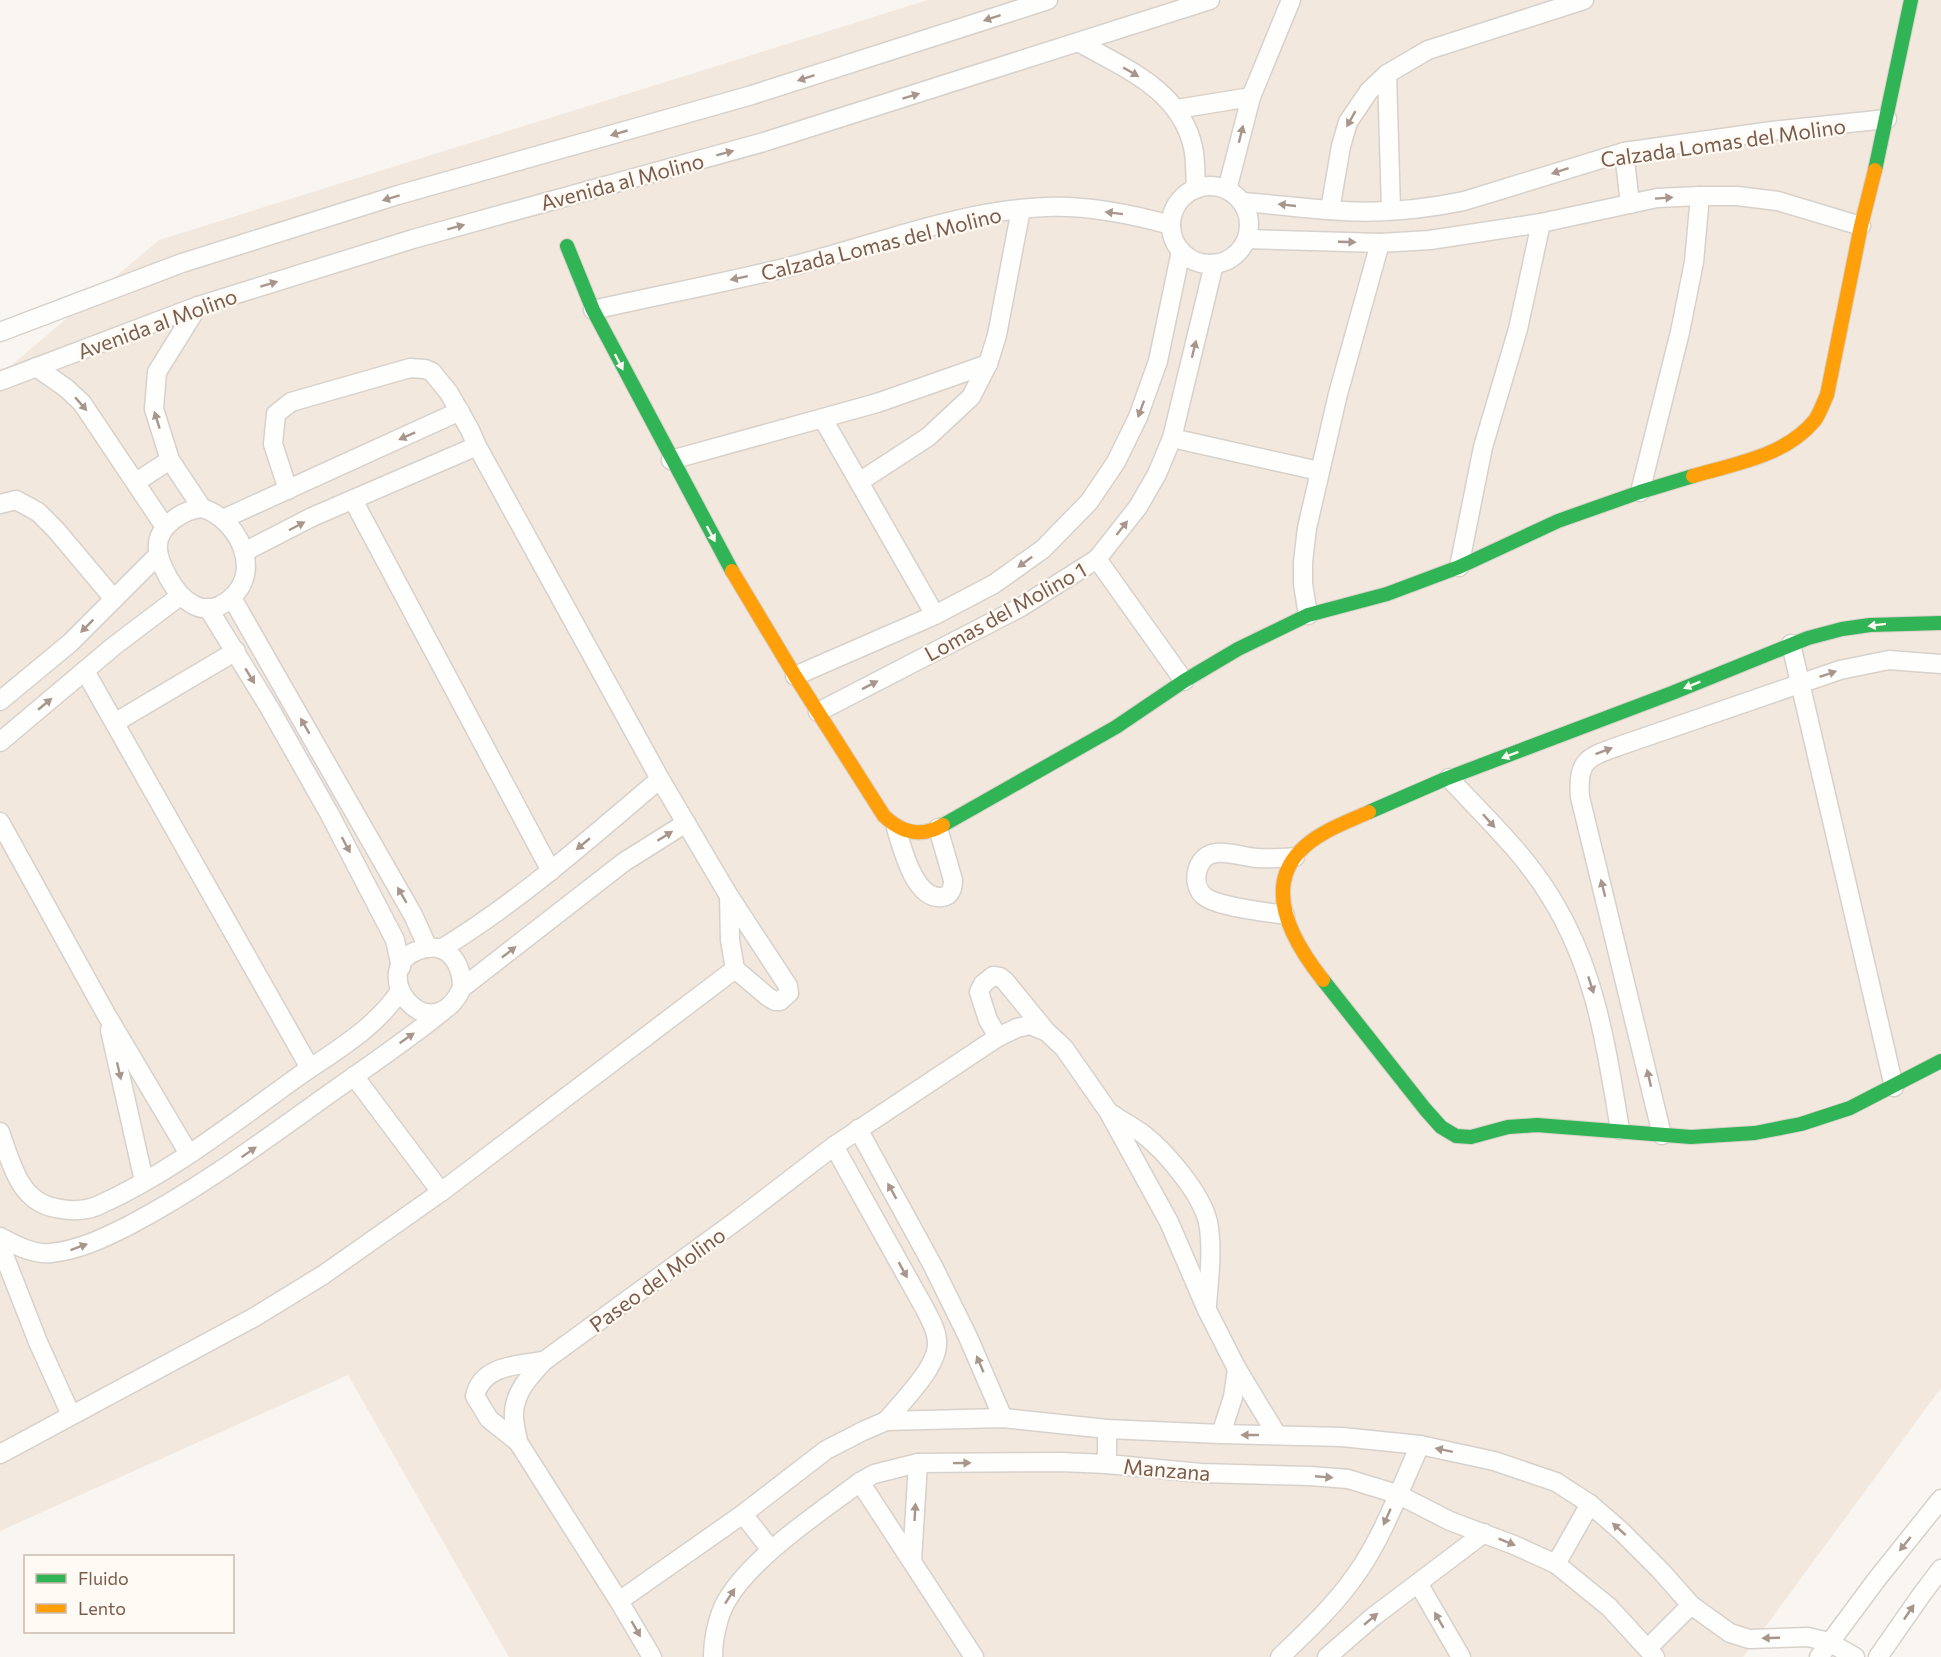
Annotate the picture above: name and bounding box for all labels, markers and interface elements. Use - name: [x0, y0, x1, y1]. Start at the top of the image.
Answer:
- one-way arrow: [983, 14, 1001, 23]
- one-way arrow: [1123, 66, 1139, 77]
- one-way arrow: [797, 74, 815, 83]
- one-way arrow: [902, 91, 920, 100]
- one-way arrow: [1346, 111, 1356, 128]
- street label: Calzada Lomas del Molino: [1599, 112, 1847, 172]
- one-way arrow: [1237, 124, 1247, 143]
- one-way arrow: [610, 129, 628, 138]
- street label: Avenida al Molino: [538, 147, 706, 215]
- one-way arrow: [716, 148, 734, 157]
- one-way arrow: [1551, 167, 1569, 176]
- one-way arrow: [382, 193, 400, 203]
- one-way arrow: [1655, 193, 1674, 203]
- one-way arrow: [1278, 200, 1297, 210]
- street label: Calzada Lomas del Molino: [758, 201, 1004, 285]
- one-way arrow: [1105, 208, 1124, 217]
- one-way arrow: [447, 222, 465, 231]
- one-way arrow: [1338, 238, 1357, 247]
- one-way arrow: [729, 274, 748, 283]
- one-way arrow: [260, 279, 278, 288]
- street label: Avenida al Molino: [74, 283, 240, 363]
- one-way arrow: [1189, 340, 1199, 359]
- one-way arrow: [614, 353, 624, 370]
- one-way arrow: [74, 396, 87, 411]
- one-way arrow: [1135, 400, 1145, 418]
- one-way arrow: [152, 411, 161, 429]
- one-way arrow: [398, 431, 416, 441]
- one-way arrow: [1115, 520, 1128, 536]
- one-way arrow: [288, 521, 305, 531]
- one-way arrow: [706, 526, 716, 543]
- street label: Lomas del Molino 1: [920, 556, 1090, 666]
- one-way arrow: [1017, 556, 1033, 567]
- one-way arrow: [80, 619, 94, 633]
- one-way arrow: [1867, 620, 1886, 630]
- one-way arrow: [245, 668, 255, 685]
- one-way arrow: [1819, 669, 1837, 679]
- one-way arrow: [861, 680, 878, 690]
- one-way arrow: [1683, 680, 1701, 690]
- one-way arrow: [37, 698, 52, 711]
- one-way arrow: [300, 717, 310, 734]
- one-way arrow: [1596, 746, 1614, 756]
- one-way arrow: [1501, 750, 1519, 760]
- one-way arrow: [1482, 813, 1495, 828]
- one-way arrow: [657, 830, 673, 841]
- one-way arrow: [341, 837, 350, 854]
- one-way arrow: [575, 837, 591, 850]
- one-way arrow: [1598, 879, 1608, 897]
- one-way arrow: [397, 886, 407, 903]
- one-way arrow: [501, 946, 516, 958]
- one-way arrow: [1586, 976, 1596, 994]
- one-way arrow: [399, 1032, 415, 1044]
- one-way arrow: [114, 1062, 124, 1080]
- one-way arrow: [1644, 1068, 1653, 1087]
- one-way arrow: [240, 1146, 256, 1158]
- one-way arrow: [887, 1182, 897, 1199]
- street label: Paseo del Molino: [584, 1221, 730, 1337]
- one-way arrow: [70, 1241, 88, 1251]
- one-way arrow: [898, 1262, 909, 1278]
- one-way arrow: [975, 1355, 985, 1373]
- one-way arrow: [1241, 1430, 1260, 1440]
- one-way arrow: [1435, 1445, 1454, 1455]
- street label: Manzana: [1122, 1453, 1212, 1485]
- one-way arrow: [952, 1458, 971, 1468]
- one-way arrow: [1315, 1472, 1334, 1481]
- one-way arrow: [911, 1502, 920, 1521]
- one-way arrow: [1382, 1509, 1392, 1527]
- one-way arrow: [1612, 1523, 1627, 1536]
- one-way arrow: [1498, 1537, 1516, 1547]
- one-way arrow: [1899, 1537, 1911, 1552]
- legend: [24, 1555, 234, 1633]
- text: Fluido: [78, 1567, 129, 1589]
- one-way arrow: [725, 1588, 736, 1604]
- text: Lento: [78, 1597, 126, 1619]
- one-way arrow: [1903, 1605, 1915, 1621]
- one-way arrow: [1434, 1611, 1444, 1628]
- one-way arrow: [1363, 1612, 1379, 1625]
- one-way arrow: [630, 1621, 641, 1637]
- one-way arrow: [1762, 1634, 1781, 1643]

